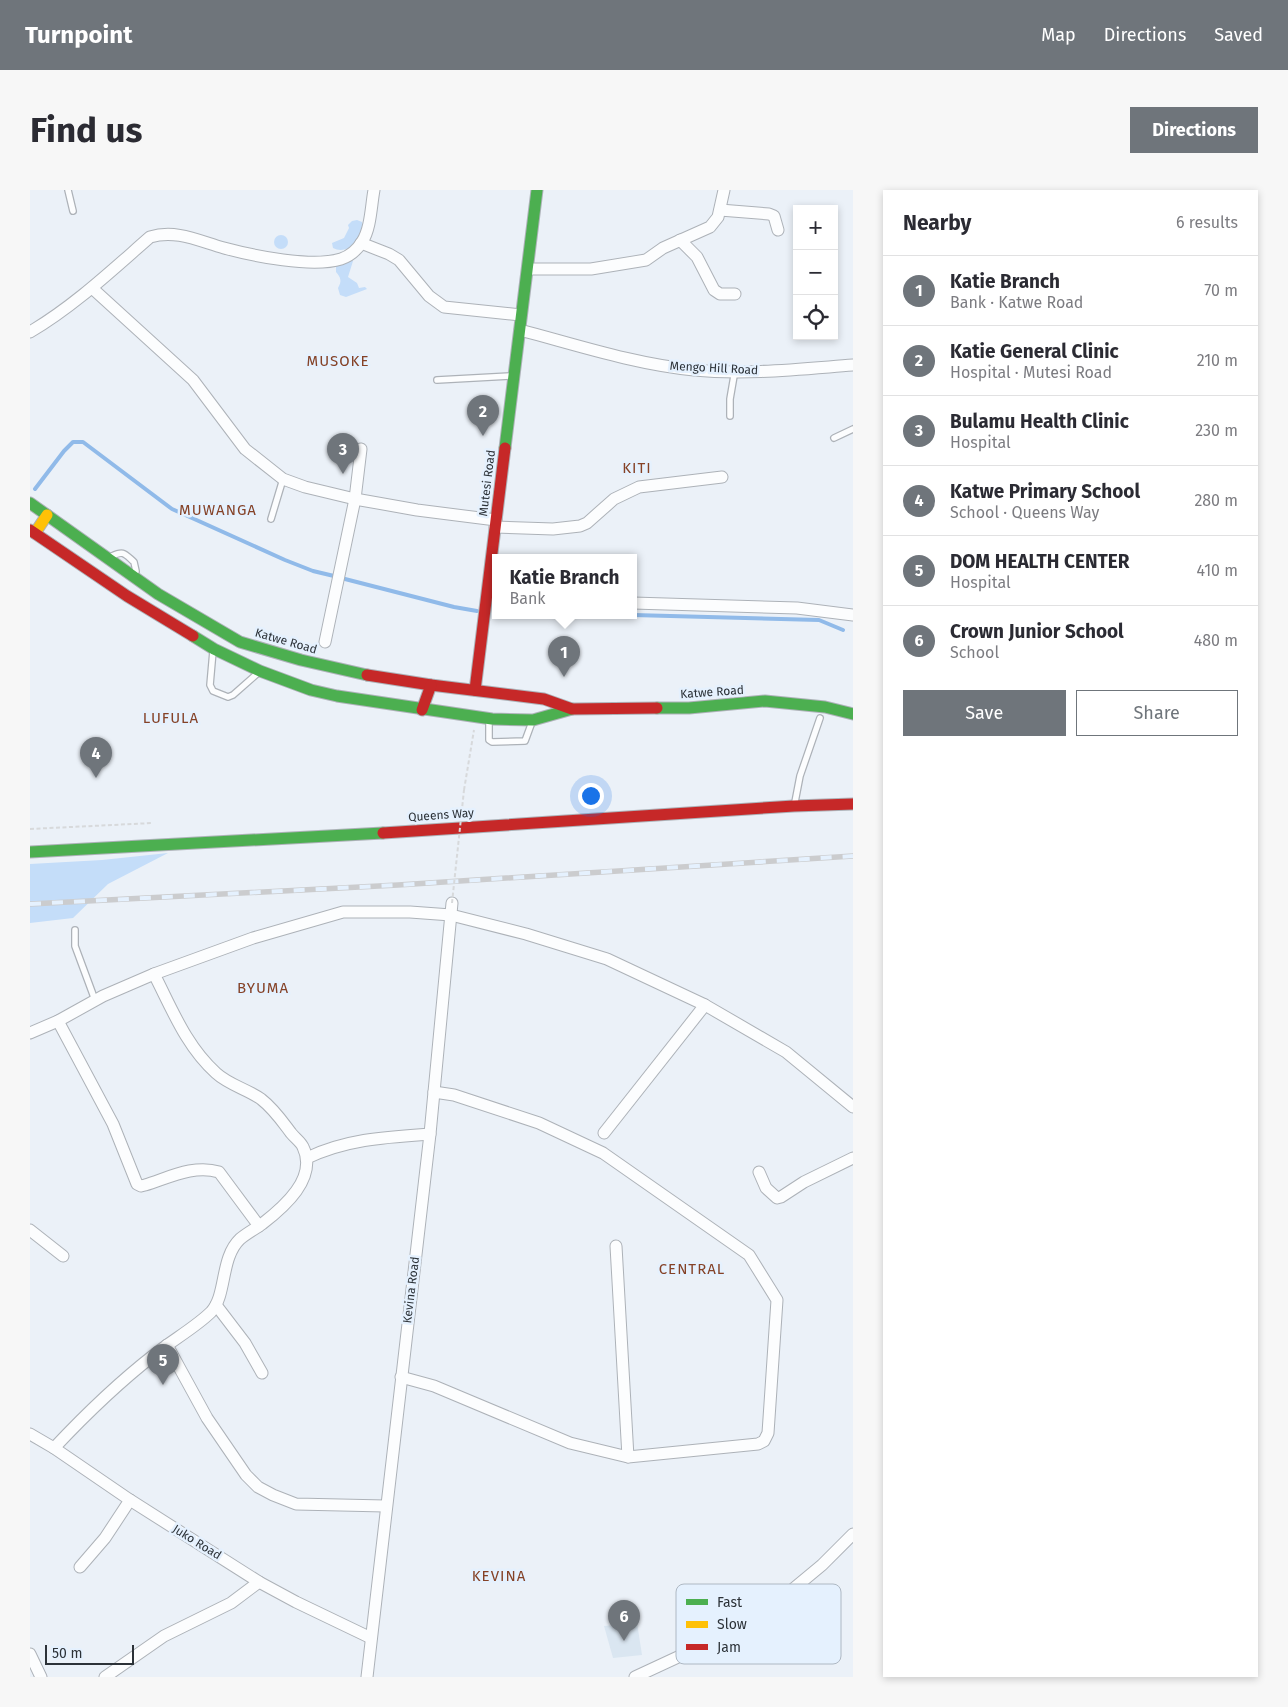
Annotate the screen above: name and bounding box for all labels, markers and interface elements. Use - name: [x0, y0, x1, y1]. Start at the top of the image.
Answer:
- text: Turnpoint: [25, 21, 132, 49]
- text: Map: [1041, 24, 1076, 46]
- text: Directions: [1104, 24, 1186, 46]
- text: Saved: [1214, 24, 1263, 46]
- button: Directions: [1130, 107, 1258, 153]
- text: Find us: [30, 109, 142, 151]
- map controls: [793, 205, 838, 340]
- button: +: [793, 205, 838, 250]
- text: Nearby: [903, 210, 971, 236]
- text: 6 results: [1176, 213, 1238, 232]
- button: −: [793, 250, 838, 295]
- text: Katie Branch: [950, 270, 1060, 293]
- text: 1: [915, 281, 923, 300]
- text: 70 m: [1204, 281, 1238, 300]
- text: Bank · Katwe Road: [950, 293, 1083, 312]
- button: locate: [793, 295, 838, 340]
- text: Katie General Clinic: [950, 340, 1119, 363]
- text: 2: [915, 351, 923, 370]
- text: 210 m: [1197, 351, 1238, 370]
- district label: MUSOKE: [307, 352, 369, 370]
- street label: Mengo Hill Road: [669, 359, 759, 377]
- text: Hospital · Mutesi Road: [950, 363, 1112, 382]
- pin: 2: [467, 395, 499, 436]
- text: Bulamu Health Clinic: [950, 410, 1129, 433]
- text: 3: [915, 421, 923, 440]
- text: 230 m: [1195, 421, 1238, 440]
- pin: 3: [327, 433, 359, 474]
- text: Hospital: [950, 433, 1011, 452]
- street label: Mutesi Road: [476, 449, 498, 517]
- district label: KITI: [622, 459, 652, 477]
- text: Katwe Primary School: [950, 480, 1140, 503]
- text: 4: [914, 491, 924, 510]
- text: 280 m: [1194, 491, 1238, 510]
- district label: MUWANGA: [179, 501, 257, 519]
- text: School · Queens Way: [950, 503, 1099, 522]
- text: DOM HEALTH CENTER: [950, 550, 1130, 573]
- popup: [492, 554, 637, 619]
- text: 5: [915, 561, 923, 580]
- text: 410 m: [1197, 561, 1238, 580]
- text: Katie Branch: [509, 566, 620, 589]
- text: Hospital: [950, 573, 1011, 592]
- text: Bank: [509, 589, 545, 608]
- text: Crown Junior School: [950, 620, 1124, 643]
- street label: Katwe Road: [253, 625, 319, 657]
- text: 6: [914, 631, 924, 650]
- text: 480 m: [1194, 631, 1238, 650]
- pin: 1: [548, 636, 580, 677]
- text: School: [950, 643, 999, 662]
- street label: Katwe Road: [680, 683, 744, 701]
- button: Save: [903, 690, 1066, 736]
- button: Share: [1076, 690, 1238, 736]
- district label: LUFULA: [143, 709, 199, 727]
- pin: 4: [80, 737, 112, 778]
- your location: [578, 783, 604, 809]
- street label: Queens Way: [408, 806, 474, 824]
- district label: BYUMA: [237, 979, 289, 997]
- street label: Kevina Road: [400, 1256, 422, 1324]
- district label: CENTRAL: [659, 1260, 725, 1278]
- pin: 5: [147, 1344, 179, 1385]
- street label: Juko Road: [170, 1522, 224, 1562]
- district label: KEVINA: [472, 1567, 526, 1585]
- legend: [676, 1584, 841, 1664]
- text: Fast: [717, 1594, 743, 1611]
- pin: 6: [608, 1600, 640, 1641]
- text: Slow: [717, 1616, 747, 1633]
- text: Jam: [717, 1639, 741, 1656]
- scale bar: [45, 1642, 134, 1665]
- text: 50 m: [52, 1645, 83, 1662]

